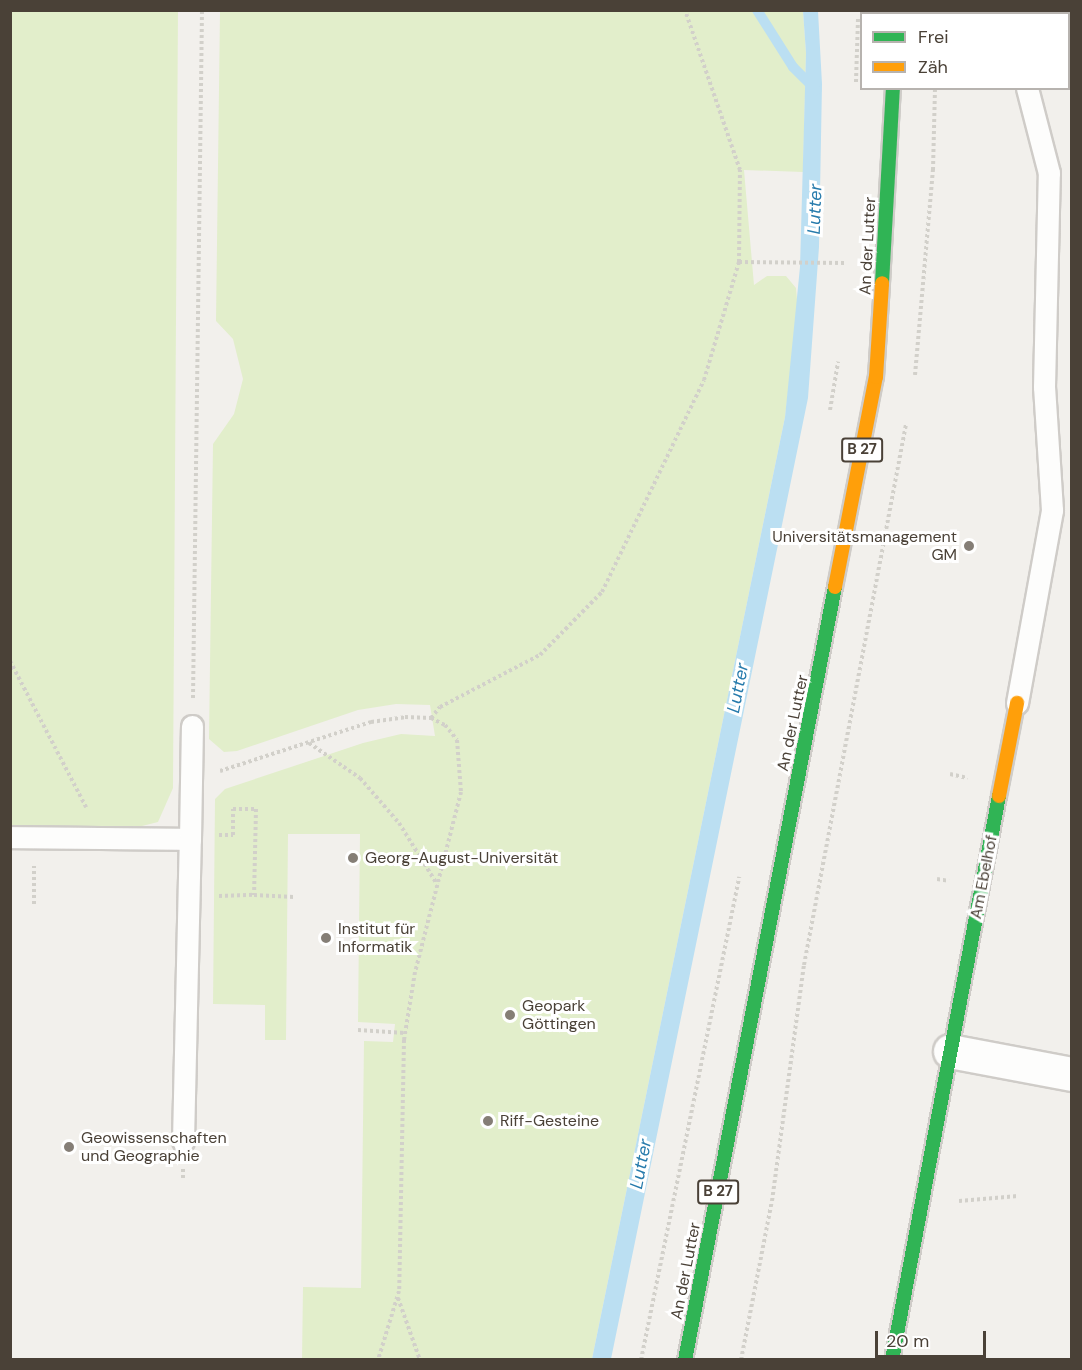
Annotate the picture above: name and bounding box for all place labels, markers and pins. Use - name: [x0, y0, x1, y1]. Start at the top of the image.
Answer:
- place label: Universitätsmanagement GM: [772, 527, 957, 565]
- marker: Universitätsmanagement GM: [962, 539, 976, 553]
- place label: Georg-August-Universität: [365, 848, 558, 868]
- marker: Georg-August-Universität: [346, 851, 360, 865]
- place label: Institut für Informatik: [338, 919, 415, 957]
- marker: Institut für Informatik: [319, 931, 333, 945]
- place label: Geopark Göttingen: [522, 996, 596, 1034]
- marker: Geopark Göttingen: [503, 1008, 517, 1022]
- place label: Riff-Gesteine: [500, 1111, 599, 1131]
- marker: Riff-Gesteine: [481, 1114, 495, 1128]
- place label: Geowissenschaften und Geographie: [81, 1128, 227, 1166]
- marker: Geowissenschaften und Geographie: [62, 1140, 76, 1154]

